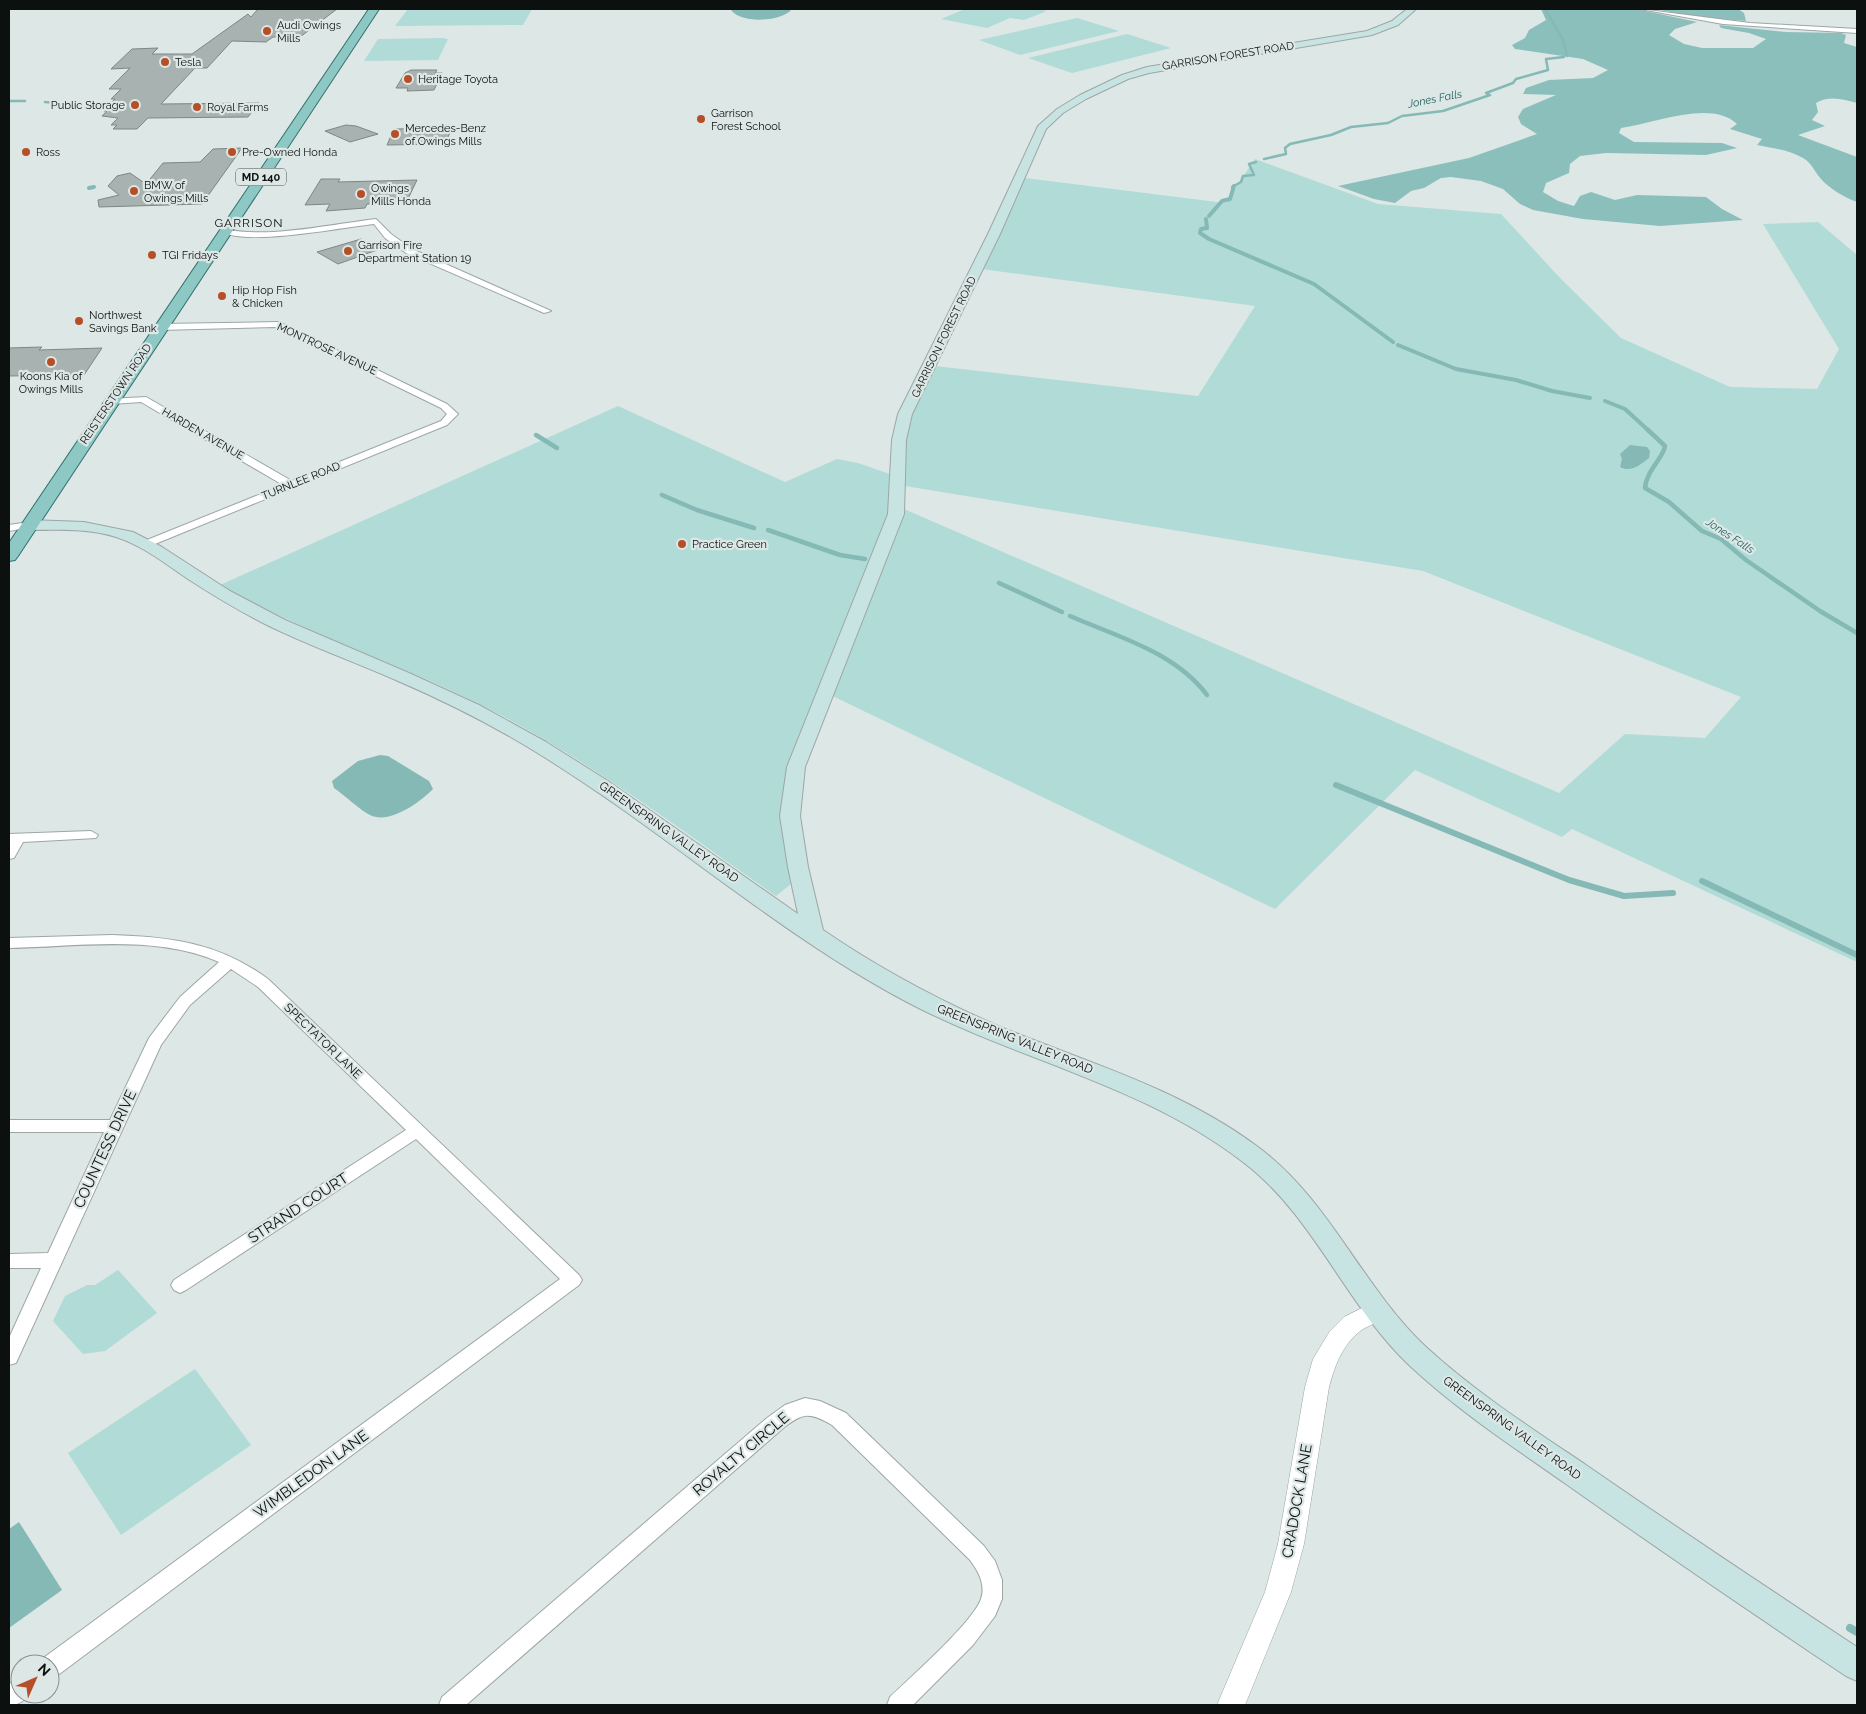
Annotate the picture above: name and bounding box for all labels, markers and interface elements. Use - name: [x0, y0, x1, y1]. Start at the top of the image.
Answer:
- place label: Audi Owings Mills: [277, 19, 341, 45]
- marker: Audi Owings Mills: [261, 25, 273, 37]
- street label: GARRISON FOREST ROAD: [1161, 39, 1295, 73]
- marker: Tesla: [159, 56, 171, 68]
- place label: Tesla: [175, 56, 201, 69]
- marker: Heritage Toyota: [402, 73, 414, 85]
- place label: Heritage Toyota: [418, 73, 498, 86]
- water label: Jones Falls: [1406, 87, 1463, 111]
- place label: Public Storage: [51, 99, 126, 112]
- marker: Public Storage: [129, 99, 141, 111]
- marker: Royal Farms: [191, 101, 203, 113]
- place label: Royal Farms: [207, 101, 269, 114]
- place label: Garrison Forest School: [711, 107, 781, 133]
- marker: Garrison Forest School: [695, 113, 707, 125]
- place label: Mercedes-Benz of Owings Mills: [405, 122, 487, 148]
- marker: Mercedes-Benz of Owings Mills: [389, 128, 401, 140]
- marker: Ross: [20, 146, 32, 158]
- place label: Ross: [36, 146, 60, 159]
- marker: Pre-Owned Honda: [226, 146, 238, 158]
- place label: Pre-Owned Honda: [242, 146, 337, 159]
- road number: MD 140: [236, 168, 286, 186]
- place label: BMW of Owings Mills: [144, 179, 208, 205]
- place label: Owings Mills Honda: [371, 182, 431, 208]
- marker: BMW of Owings Mills: [128, 185, 140, 197]
- marker: Owings Mills Honda: [355, 188, 367, 200]
- district label: GARRISON: [215, 216, 283, 230]
- place label: Garrison Fire Department Station 19: [358, 239, 471, 265]
- marker: Garrison Fire Department Station 19: [342, 245, 354, 257]
- marker: TGI Fridays: [146, 249, 158, 261]
- place label: TGI Fridays: [162, 249, 218, 262]
- street label: GARRISON FOREST ROAD: [909, 274, 979, 400]
- place label: Hip Hop Fish & Chicken: [232, 284, 297, 310]
- marker: Hip Hop Fish & Chicken: [216, 290, 228, 302]
- place label: Northwest Savings Bank: [89, 309, 157, 335]
- marker: Northwest Savings Bank: [73, 315, 85, 327]
- street label: MONTROSE AVENUE: [275, 320, 379, 378]
- street label: REISTERSTOWN ROAD: [78, 341, 155, 447]
- marker: Koons Kia of Owings Mills: [45, 356, 57, 368]
- place label: Koons Kia of Owings Mills: [19, 370, 83, 396]
- street label: HARDEN AVENUE: [160, 405, 247, 463]
- street label: TURNLEE ROAD: [260, 459, 342, 503]
- water label: Jones Falls: [1703, 515, 1757, 556]
- marker: Practice Green: [676, 538, 688, 550]
- place label: Practice Green: [692, 538, 767, 551]
- street label: GREENSPRING VALLEY ROAD: [597, 778, 742, 886]
- street label: SPECTATOR LANE: [281, 1000, 365, 1082]
- street label: GREENSPRING VALLEY ROAD: [935, 1001, 1095, 1077]
- street label: COUNTESS DRIVE: [70, 1087, 140, 1211]
- street label: STRAND COURT: [245, 1169, 351, 1247]
- street label: GREENSPRING VALLEY ROAD: [1440, 1373, 1584, 1483]
- street label: ROYALTY CIRCLE: [689, 1408, 793, 1500]
- street label: WIMBLEDON LANE: [250, 1426, 372, 1522]
- street label: CRADOCK LANE: [1278, 1443, 1316, 1559]
- north arrow: [10, 1654, 60, 1704]
- text: N: [35, 1660, 54, 1679]

